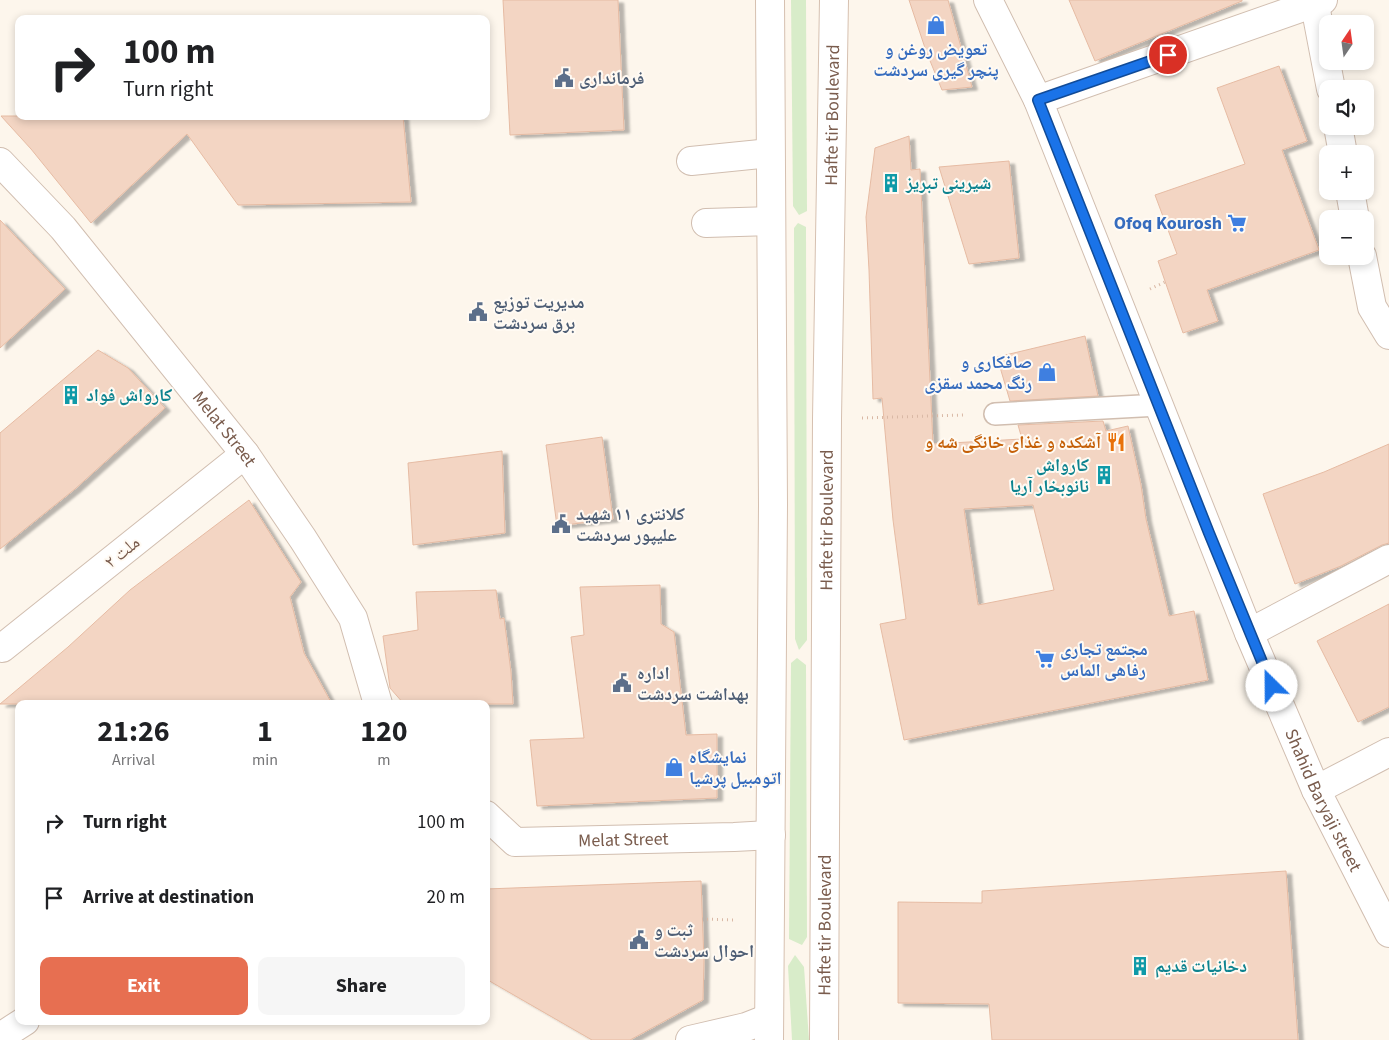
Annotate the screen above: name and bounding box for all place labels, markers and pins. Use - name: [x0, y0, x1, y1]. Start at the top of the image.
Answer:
- shop icon: تعویض روغن و پنچر گیری سردشت: [925, 14, 947, 36]
- pin: [1147, 34, 1189, 76]
- place label: تعویض روغن و پنچر گیری سردشت: [873, 37, 999, 83]
- place label: فرمانداری: [579, 66, 645, 91]
- public building icon: فرمانداری: [553, 67, 575, 89]
- place label: شیرینی تبریز: [905, 171, 991, 196]
- building icon: شیرینی تبریز: [880, 172, 902, 194]
- place label: Ofoq Kourosh: [1114, 211, 1222, 236]
- supermarket icon: Ofoq Kourosh: [1226, 212, 1248, 234]
- place label: مدیریت توزیع برق سردشت: [493, 290, 585, 336]
- public building icon: مدیریت توزیع برق سردشت: [467, 301, 489, 323]
- place label: صافکاری و رنگ محمد سقزی: [924, 350, 1032, 396]
- shop icon: صافکاری و رنگ محمد سقزی: [1036, 361, 1058, 383]
- place label: کارواش فواد: [86, 383, 172, 408]
- building icon: کارواش فواد: [60, 384, 82, 406]
- place label: آشکده و غذای خانگی شه و: [924, 430, 1101, 455]
- restaurant icon: آشکده و غذای خانگی شه و: [1105, 431, 1127, 453]
- place label: کارواش نانوبخار آریا: [1010, 453, 1089, 499]
- building icon: کارواش نانوبخار آریا: [1093, 464, 1115, 486]
- place label: کلانتری ۱۱ شهید علیپور سردشت: [576, 502, 685, 548]
- public building icon: کلانتری ۱۱ شهید علیپور سردشت: [550, 513, 572, 535]
- place label: مجتمع تجاری رفاهی الماس: [1060, 637, 1148, 683]
- supermarket icon: مجتمع تجاری رفاهی الماس: [1034, 648, 1056, 670]
- place label: اداره بهداشت سردشت: [637, 661, 749, 707]
- public building icon: اداره بهداشت سردشت: [611, 672, 633, 694]
- place label: نمایشگاه اتومبیل پرشیا: [689, 745, 782, 791]
- shop icon: نمایشگاه اتومبیل پرشیا: [663, 756, 685, 778]
- place label: ثبت و احوال سردشت: [654, 918, 754, 964]
- public building icon: ثبت و احوال سردشت: [628, 929, 650, 951]
- place label: دخانیات قدیم: [1155, 954, 1247, 979]
- building icon: دخانیات قدیم: [1129, 955, 1151, 977]

